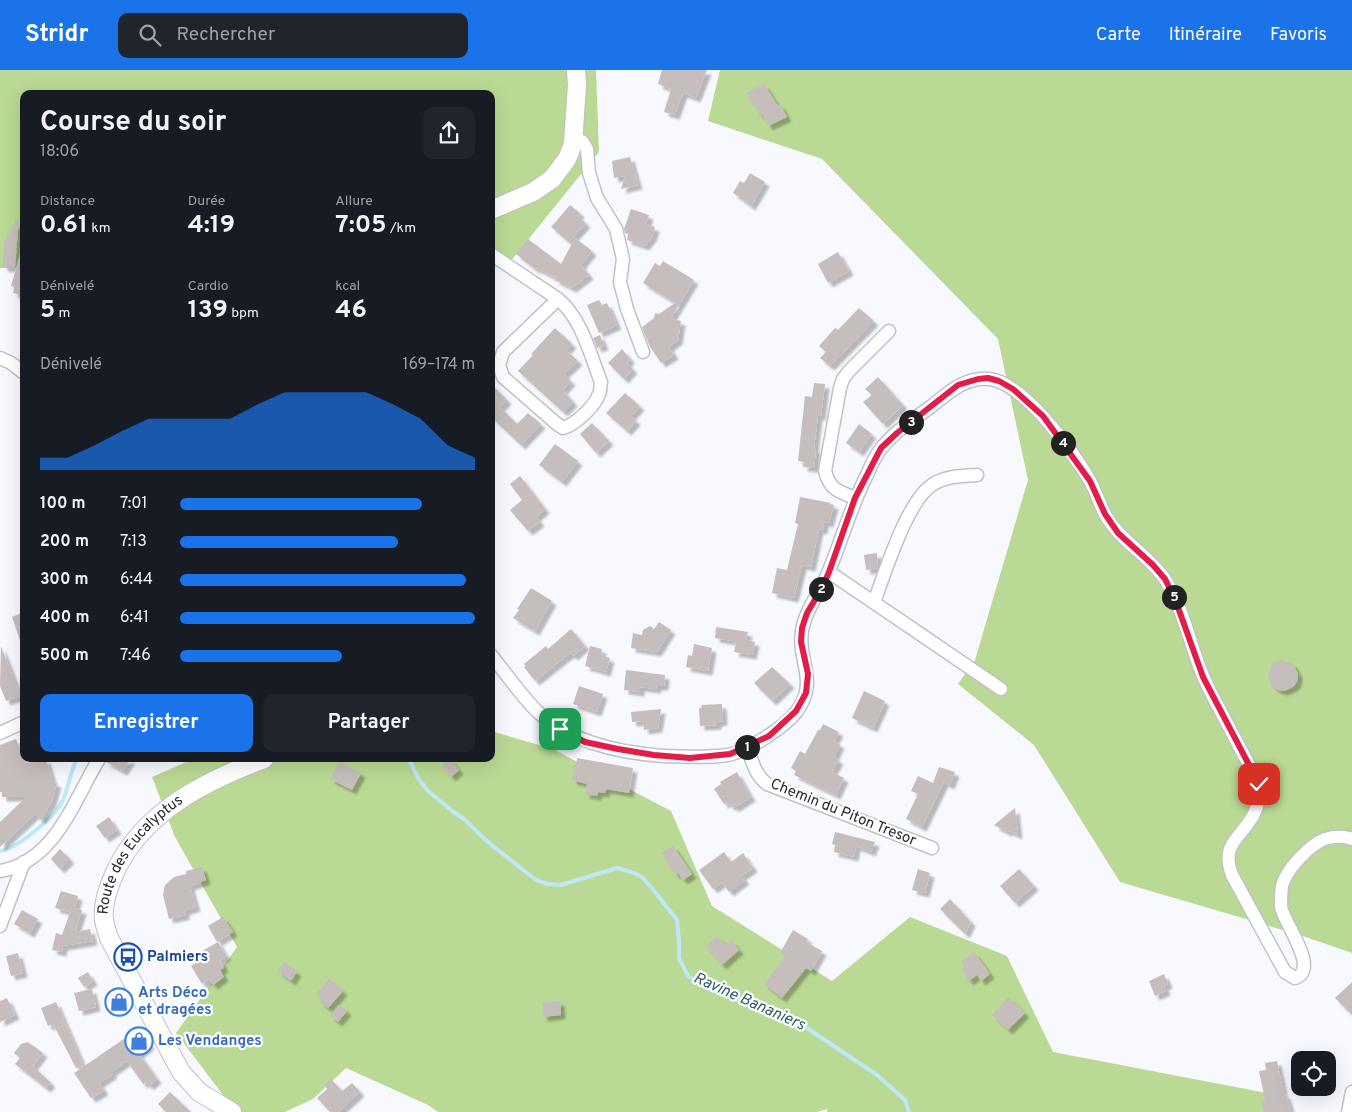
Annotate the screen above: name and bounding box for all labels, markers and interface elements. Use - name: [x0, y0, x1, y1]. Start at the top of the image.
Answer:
- search box: [118, 13, 468, 58]
- text: Stridr: [25, 20, 88, 50]
- icon: search: [136, 21, 164, 49]
- text: Rechercher: [176, 23, 275, 47]
- text: Carte: [1096, 24, 1141, 47]
- text: Itinéraire: [1169, 24, 1242, 47]
- text: Favoris: [1270, 24, 1327, 47]
- text: Course du soir: [40, 105, 226, 141]
- button: share: [423, 107, 475, 159]
- text: 18:06: [40, 142, 79, 162]
- text: Distance: [40, 193, 95, 210]
- text: Durée: [188, 193, 225, 210]
- text: Allure: [335, 193, 373, 210]
- text: 0.61: [40, 210, 88, 242]
- text: 4:19: [188, 210, 235, 242]
- text: 7:05: [335, 210, 387, 242]
- text: km: [88, 220, 111, 237]
- text: /km: [387, 220, 416, 237]
- text: Dénivelé: [40, 278, 94, 295]
- text: Cardio: [188, 278, 229, 295]
- text: kcal: [335, 278, 360, 295]
- text: 5: [40, 295, 55, 327]
- text: 139: [188, 295, 228, 327]
- text: 46: [335, 295, 367, 327]
- text: m: [55, 305, 70, 322]
- text: bpm: [228, 305, 259, 322]
- text: Dénivelé: [40, 355, 102, 375]
- text: 169–174 m: [402, 355, 475, 375]
- pin: 3: [898, 410, 924, 434]
- text: 3: [907, 414, 916, 431]
- pin: 4: [1050, 430, 1076, 456]
- text: 4: [1059, 435, 1068, 452]
- text: 100 m: [40, 494, 86, 514]
- text: 7:01: [120, 494, 148, 514]
- text: 200 m: [40, 532, 89, 552]
- text: 7:13: [120, 532, 147, 552]
- text: 300 m: [40, 570, 88, 590]
- text: 6:44: [120, 570, 153, 590]
- pin: 2: [808, 576, 834, 602]
- text: 2: [817, 581, 826, 598]
- pin: 5: [1162, 584, 1186, 610]
- text: 5: [1170, 589, 1179, 606]
- text: 400 m: [40, 608, 89, 628]
- text: 6:41: [120, 608, 149, 628]
- text: 500 m: [40, 646, 89, 666]
- text: 7:46: [120, 646, 151, 666]
- button: Enregistrer: [40, 694, 253, 752]
- button: Partager: [263, 694, 475, 752]
- pin: [539, 708, 581, 750]
- icon: arrive: [546, 715, 574, 743]
- pin: 1: [734, 734, 760, 760]
- text: 1: [745, 739, 750, 756]
- pin: [1238, 763, 1280, 805]
- icon: check: [1245, 770, 1273, 798]
- street label: Chemin du Piton Tresor: [767, 775, 919, 851]
- street label: Route des Eucalyptus: [94, 791, 187, 915]
- bus stop icon: Palmiers: [113, 942, 143, 972]
- place label: Palmiers: [147, 948, 208, 967]
- water label: Ravine Bananiers: [690, 968, 809, 1036]
- place label: Arts Déco et dragées: [138, 984, 212, 1020]
- shop icon: Arts Déco et dragées: [104, 987, 134, 1017]
- shop icon: Les Vendanges: [124, 1026, 154, 1056]
- place label: Les Vendanges: [158, 1032, 262, 1051]
- map controls: [1291, 1051, 1336, 1096]
- button: locate: [1291, 1051, 1336, 1096]

